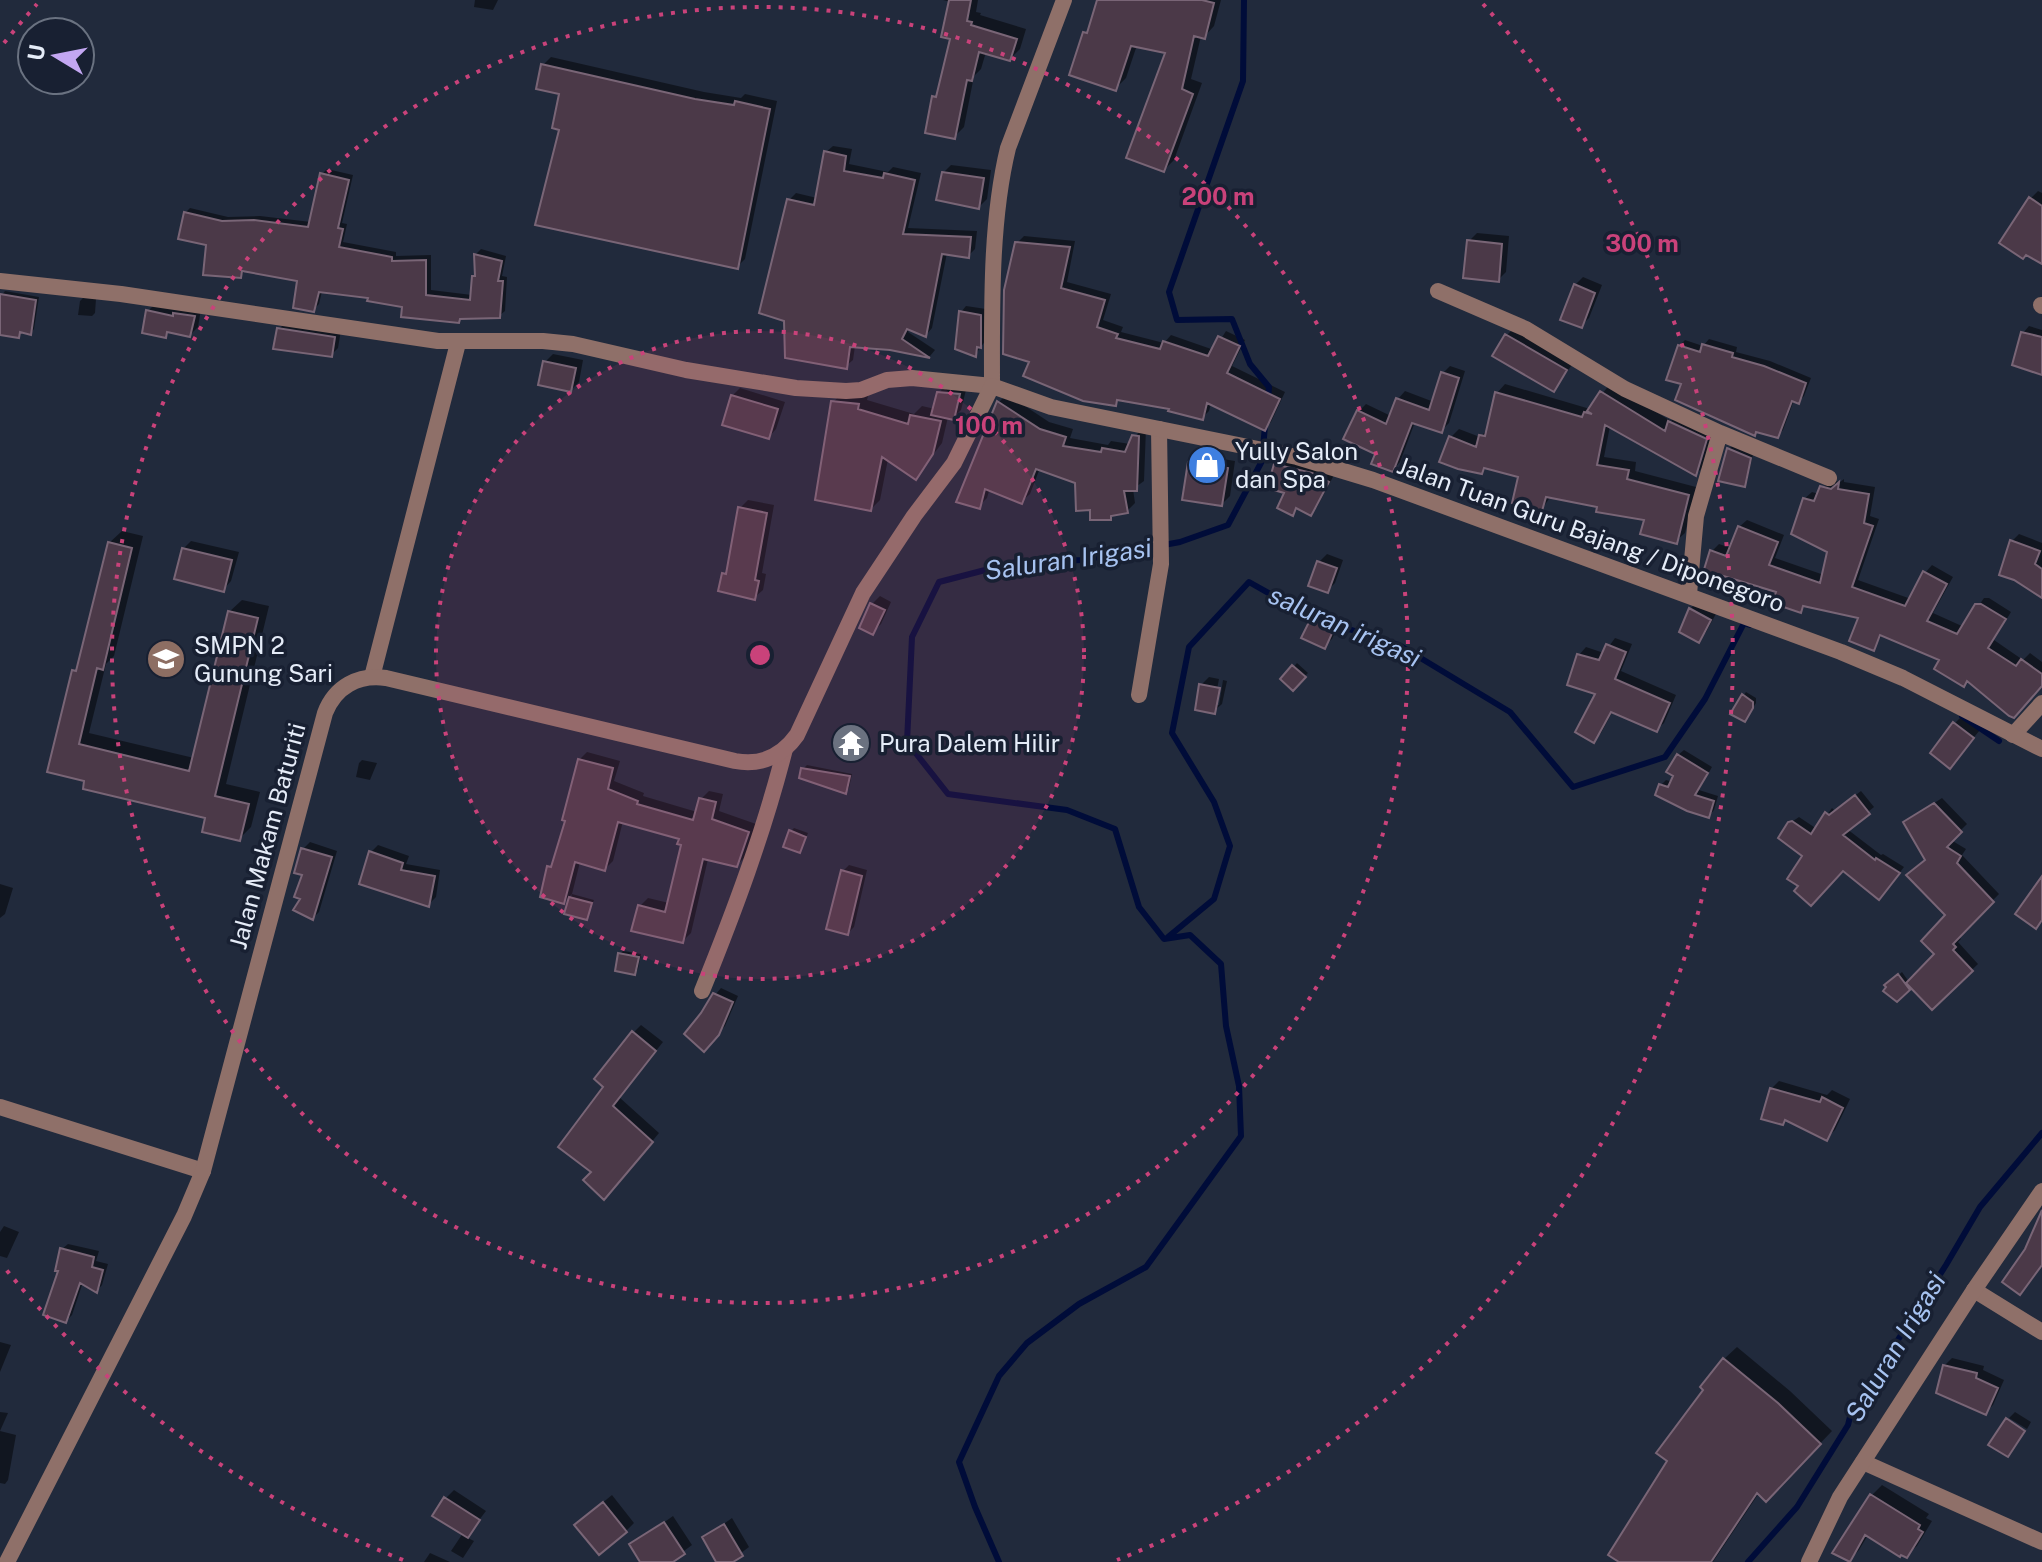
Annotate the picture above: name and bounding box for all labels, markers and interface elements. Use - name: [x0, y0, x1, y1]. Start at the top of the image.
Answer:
- north arrow: [16, 16, 96, 96]
- text: U: [22, 42, 50, 63]
- text: 200 m: [1181, 182, 1255, 210]
- text: 300 m: [1605, 229, 1679, 257]
- text: 100 m: [955, 411, 1023, 439]
- place label: Yully Salon dan Spa: [1235, 437, 1358, 493]
- shop icon: Yully Salon dan Spa: [1186, 444, 1228, 486]
- street label: Jalan Tuan Guru Bajang / Diponegoro: [1394, 451, 1788, 617]
- water label: Saluran Irigasi: [983, 532, 1154, 586]
- water label: saluran irigasi: [1264, 579, 1426, 674]
- place label: SMPN 2 Gunung Sari: [194, 631, 333, 687]
- school or university icon: SMPN 2 Gunung Sari: [145, 638, 187, 680]
- centre of rings: [746, 641, 774, 669]
- street label: Jalan Makam Baturiti: [223, 720, 311, 952]
- temple icon: Pura Dalem Hilir: [830, 722, 872, 764]
- place label: Pura Dalem Hilir: [879, 729, 1060, 757]
- water label: Saluran Irigasi: [1838, 1266, 1952, 1427]

